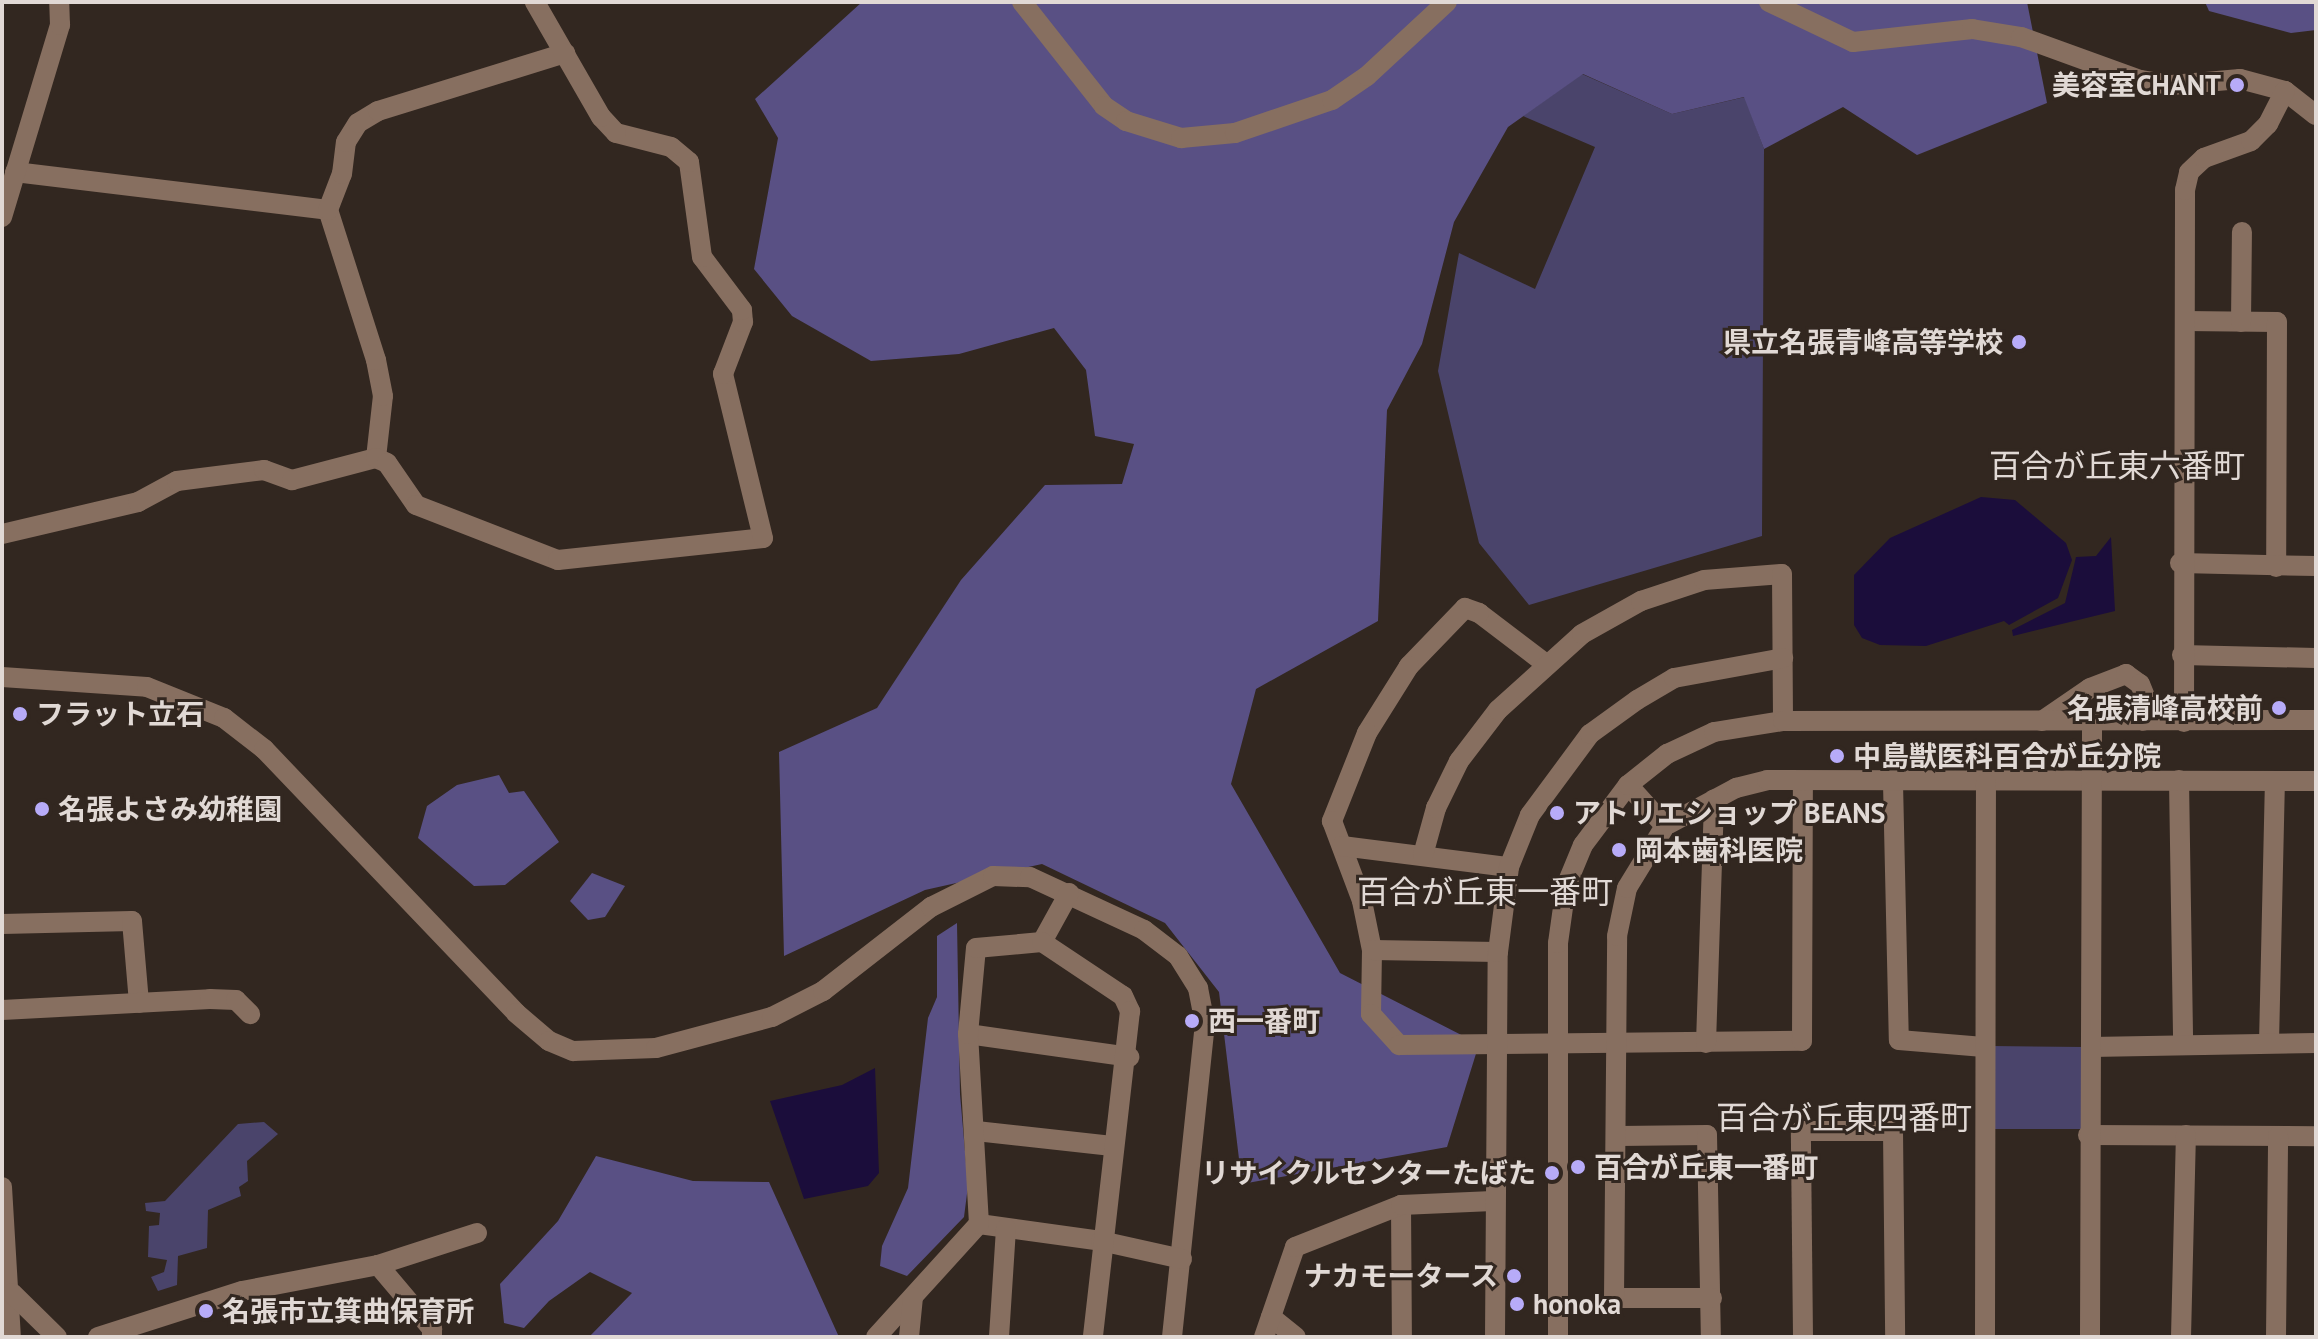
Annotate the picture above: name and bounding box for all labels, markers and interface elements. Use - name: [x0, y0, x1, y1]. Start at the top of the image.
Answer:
- place label: 美容室CHANT: [2052, 68, 2221, 102]
- marker: 美容室CHANT: [2228, 76, 2246, 94]
- place label: 県立名張青峰高等学校: [1723, 325, 2003, 359]
- marker: 県立名張青峰高等学校: [2010, 333, 2028, 351]
- district label: 百合が丘東六番町: [1989, 446, 2245, 484]
- place label: 名張清峰高校前: [2067, 691, 2263, 725]
- place label: フラット立石: [36, 697, 204, 731]
- marker: 名張清峰高校前: [2270, 699, 2288, 717]
- marker: フラット立石: [11, 705, 29, 723]
- place label: 中島獣医科百合が丘分院: [1853, 739, 2161, 773]
- marker: 中島獣医科百合が丘分院: [1828, 747, 1846, 765]
- place label: 名張よさみ幼稚園: [58, 792, 282, 826]
- place label: アトリエショップ BEANS: [1573, 796, 1885, 830]
- marker: 名張よさみ幼稚園: [33, 800, 51, 818]
- marker: アトリエショップ BEANS: [1548, 804, 1566, 822]
- place label: 岡本歯科医院: [1635, 833, 1803, 867]
- marker: 岡本歯科医院: [1610, 841, 1628, 859]
- district label: 百合が丘東一番町: [1357, 872, 1613, 910]
- place label: 西一番町: [1208, 1004, 1320, 1038]
- marker: 西一番町: [1183, 1012, 1201, 1030]
- district label: 百合が丘東四番町: [1716, 1098, 1972, 1136]
- place label: 百合が丘東一番町: [1594, 1150, 1818, 1184]
- place label: リサイクルセンターたばた: [1200, 1156, 1536, 1190]
- marker: 百合が丘東一番町: [1569, 1158, 1587, 1176]
- marker: リサイクルセンターたばた: [1543, 1164, 1561, 1182]
- place label: ナカモータース: [1302, 1259, 1498, 1293]
- marker: ナカモータース: [1505, 1267, 1523, 1285]
- place label: honoka: [1533, 1287, 1621, 1321]
- place label: 名張市立箕曲保育所: [222, 1294, 474, 1328]
- marker: honoka: [1508, 1295, 1526, 1313]
- marker: 名張市立箕曲保育所: [197, 1302, 215, 1320]

